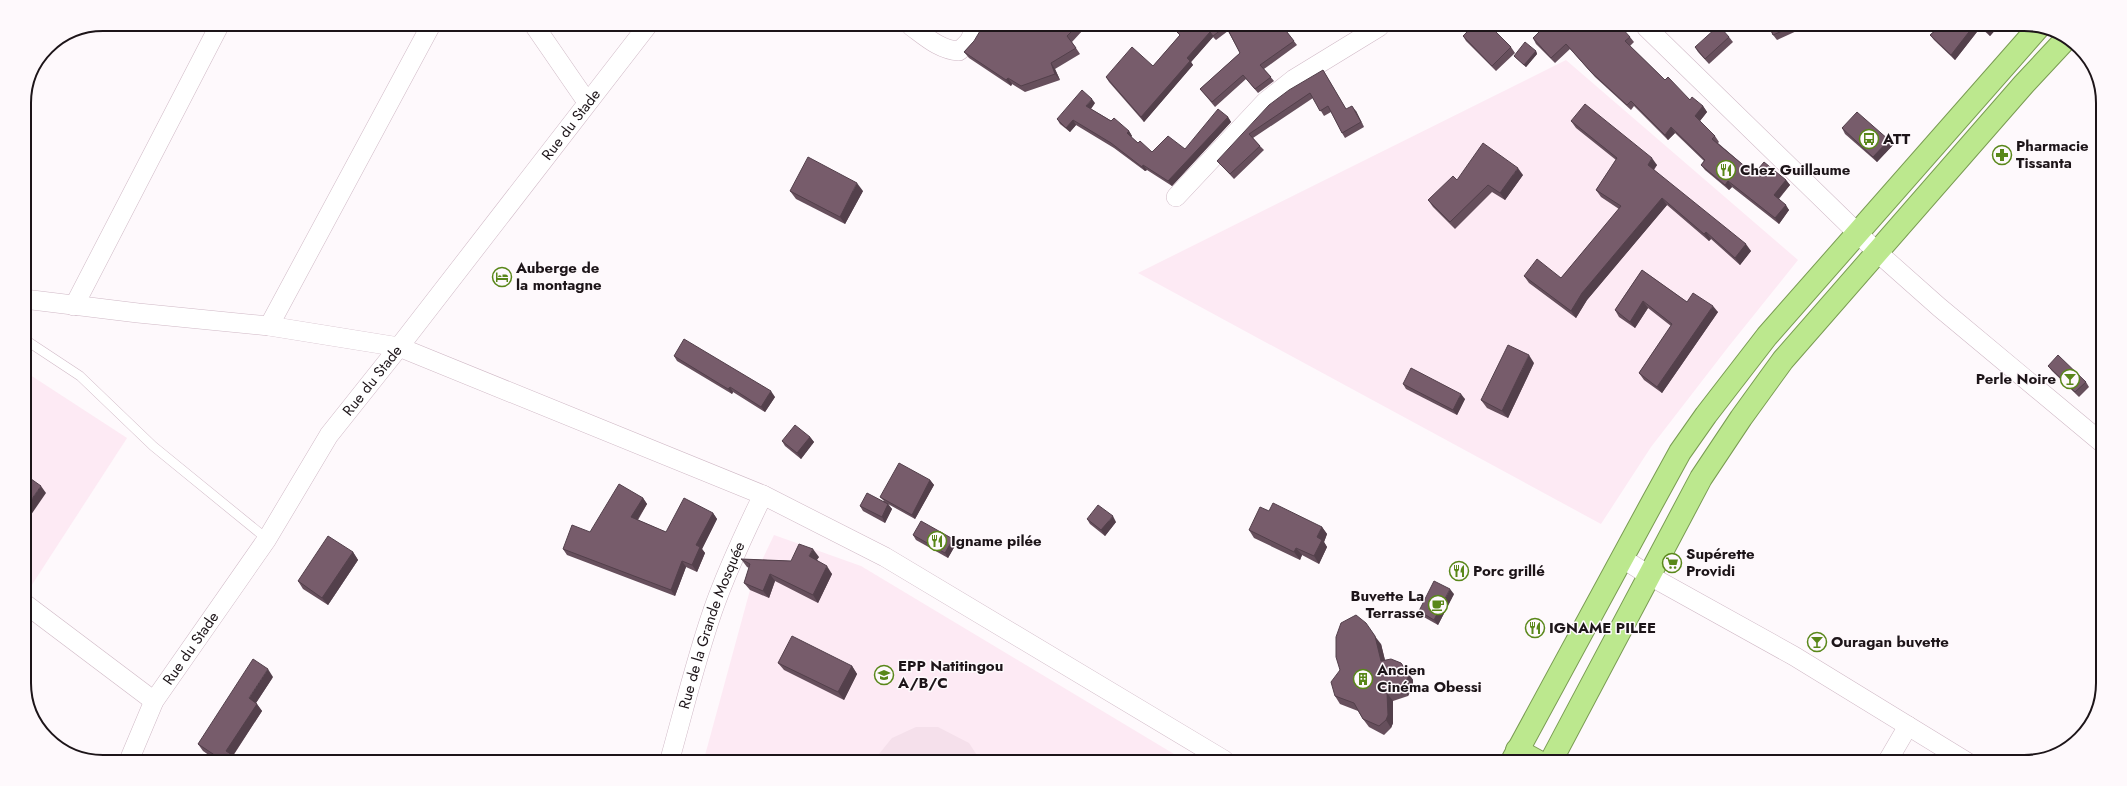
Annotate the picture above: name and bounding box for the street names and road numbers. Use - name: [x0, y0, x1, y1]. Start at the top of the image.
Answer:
- street label: Rue du Stade: [536, 84, 606, 165]
- street label: Rue du Stade: [337, 340, 407, 421]
- street label: Rue de la Grande Mosquée: [673, 538, 751, 711]
- street label: Rue du Stade: [157, 607, 224, 689]

